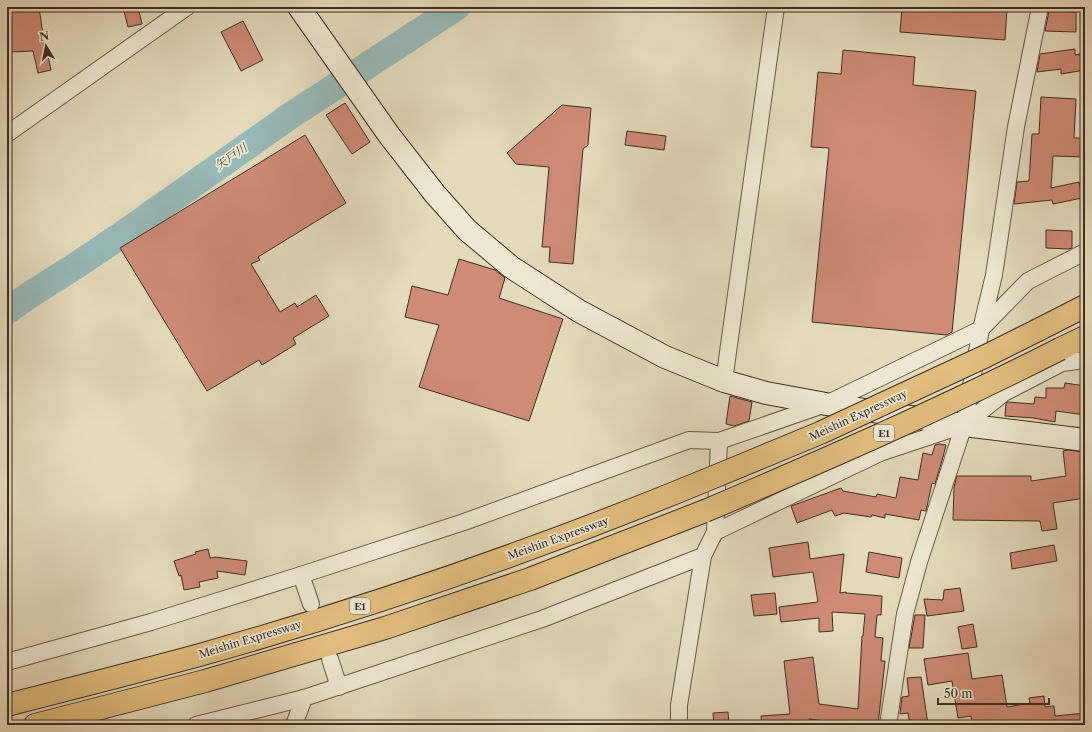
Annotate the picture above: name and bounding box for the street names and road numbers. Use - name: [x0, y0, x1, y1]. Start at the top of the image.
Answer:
- street label: Meishin Expressway: [807, 386, 910, 444]
- road number: E1: [874, 425, 894, 441]
- street label: Meishin Expressway: [506, 513, 611, 563]
- road number: E1: [350, 598, 370, 614]
- street label: Meishin Expressway: [197, 616, 304, 661]

